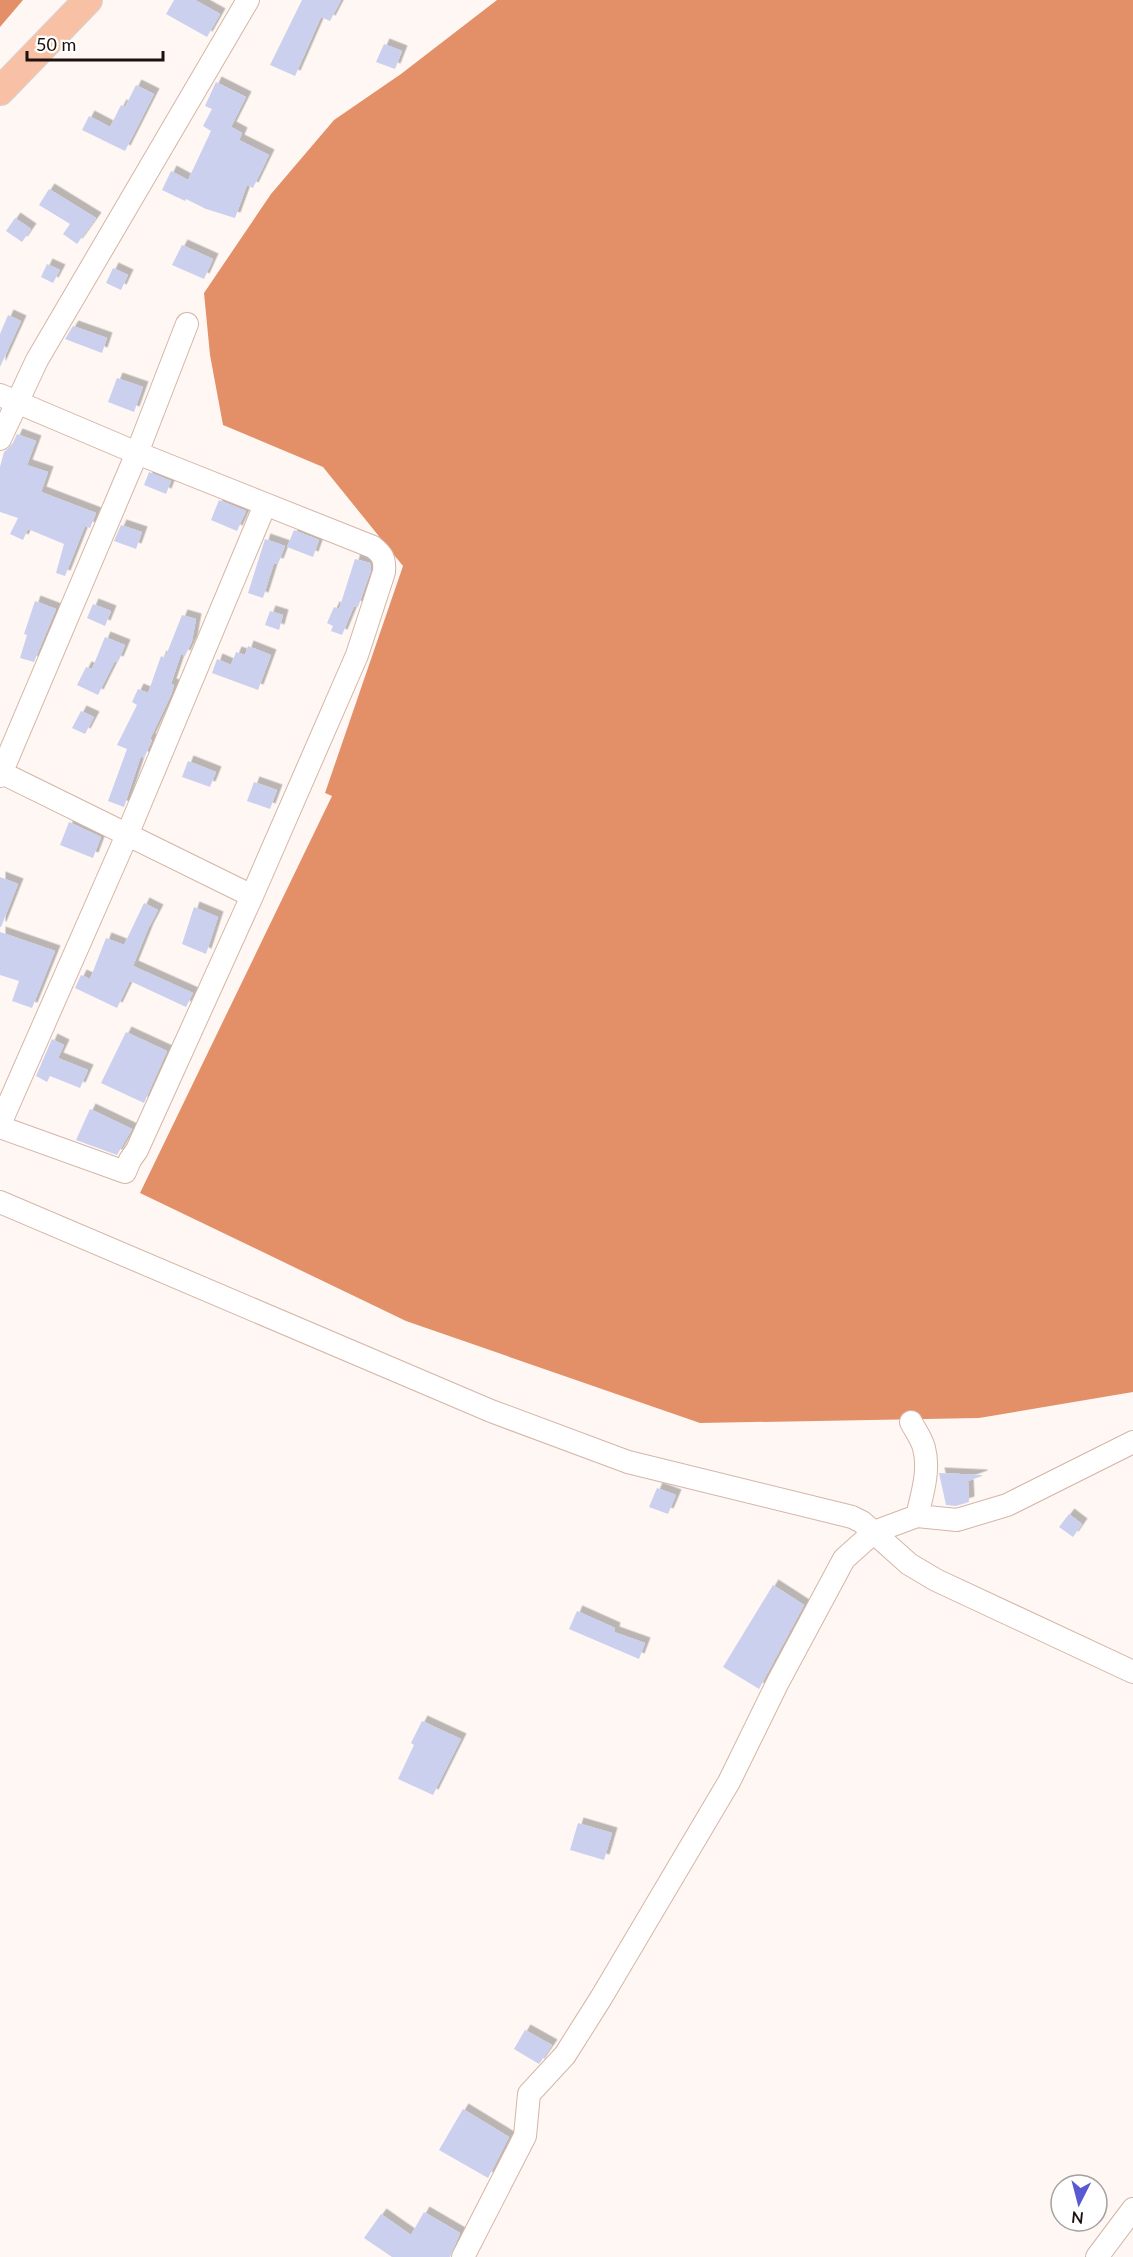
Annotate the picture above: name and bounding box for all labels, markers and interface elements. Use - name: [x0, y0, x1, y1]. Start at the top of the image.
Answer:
- scale bar: [27, 24, 164, 62]
- text: 50 m: [36, 33, 76, 55]
- north arrow: [1049, 2173, 1109, 2233]
- text: N: [1070, 2208, 1085, 2229]

